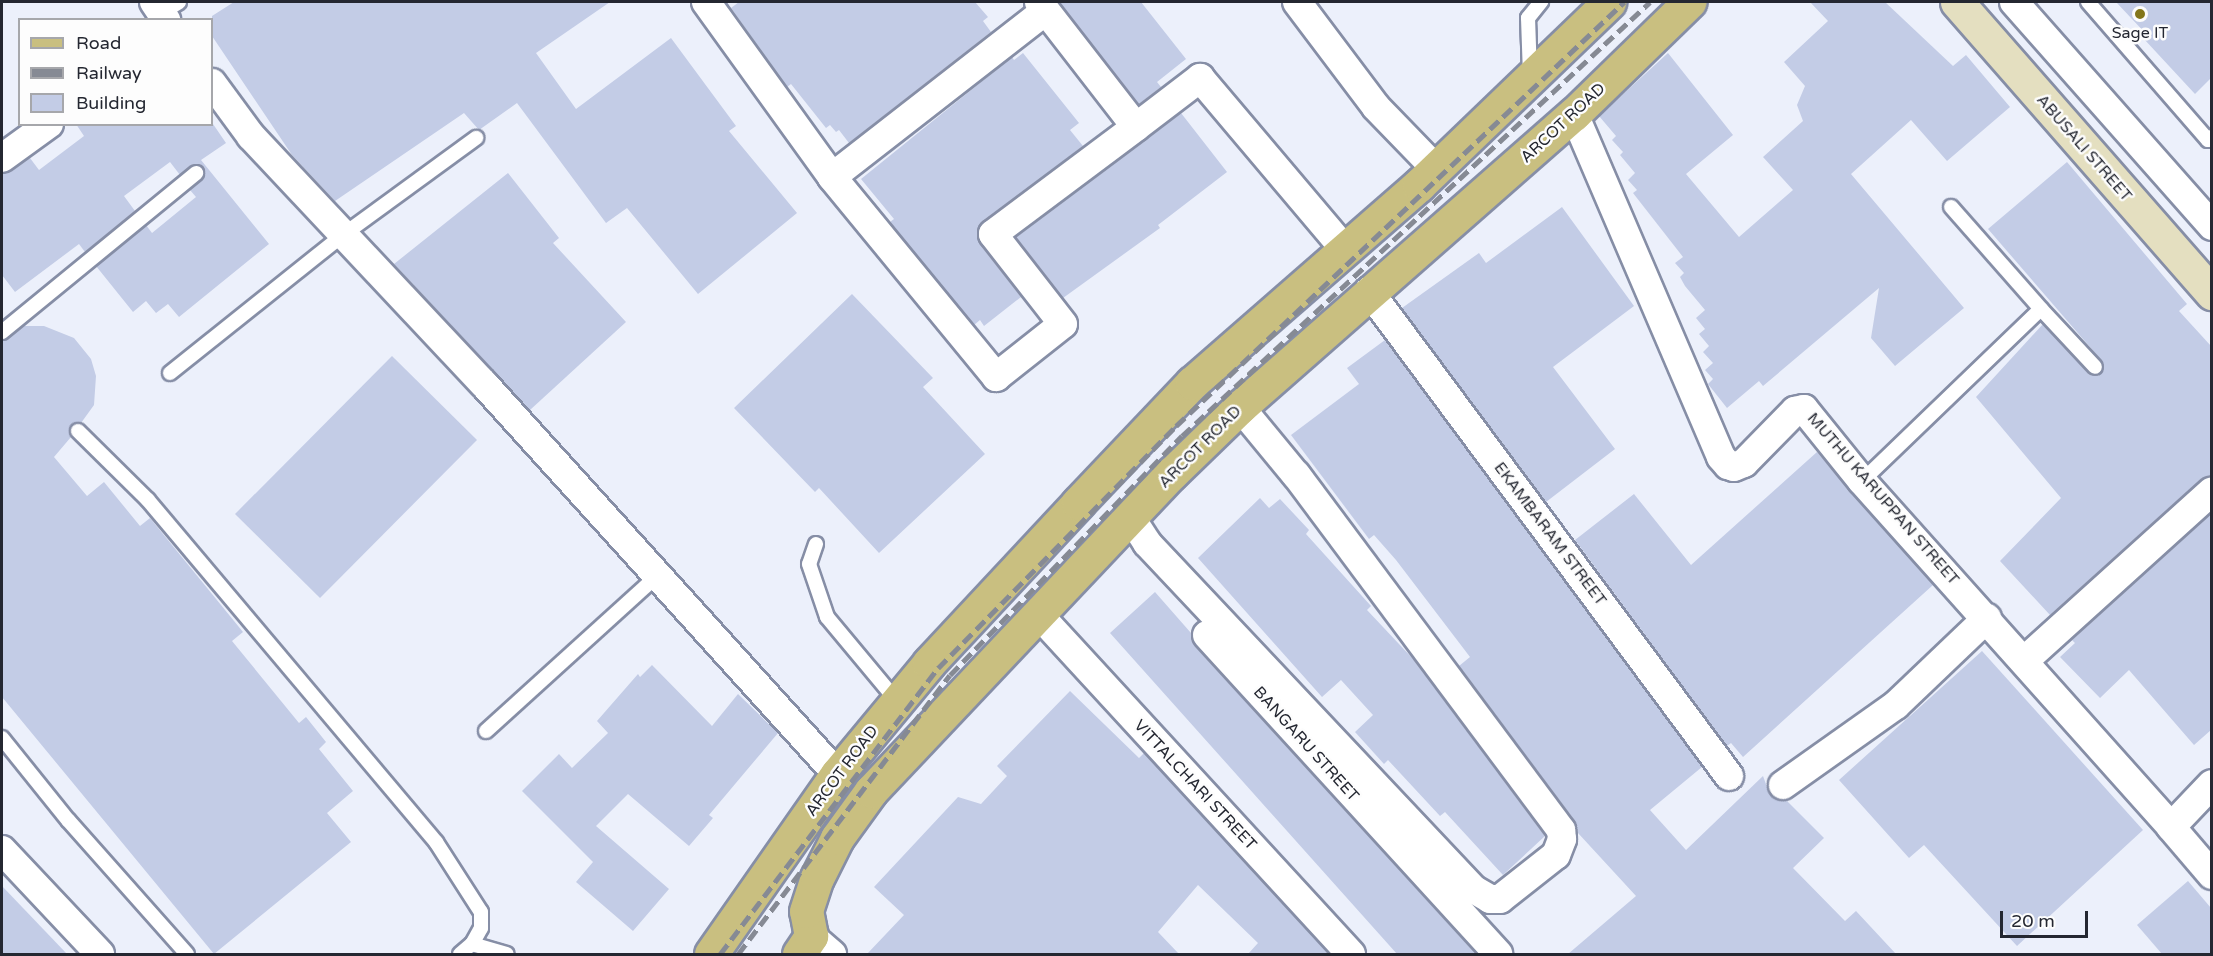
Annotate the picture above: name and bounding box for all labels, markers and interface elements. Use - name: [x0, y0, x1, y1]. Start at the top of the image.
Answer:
- marker: Sage IT: [2133, 7, 2147, 21]
- legend: [18, 18, 213, 126]
- place label: Sage IT: [2112, 23, 2168, 43]
- text: Road: [76, 32, 121, 54]
- text: Railway: [76, 62, 142, 84]
- street label: ARCOT ROAD: [1517, 79, 1609, 167]
- street label: ABUSALI STREET: [2032, 91, 2136, 205]
- text: Building: [76, 92, 146, 114]
- street label: ARCOT ROAD: [1155, 402, 1245, 492]
- street label: MUTHU KARUPPAN STREET: [1803, 409, 1963, 589]
- street label: EKAMBARAM STREET: [1490, 459, 1610, 609]
- street label: BANGARU STREET: [1249, 683, 1363, 805]
- street label: VITTALCHARI STREET: [1130, 716, 1260, 854]
- street label: ARCOT ROAD: [802, 722, 882, 820]
- scale bar: [2003, 899, 2092, 937]
- text: 20 m: [2011, 910, 2055, 932]

